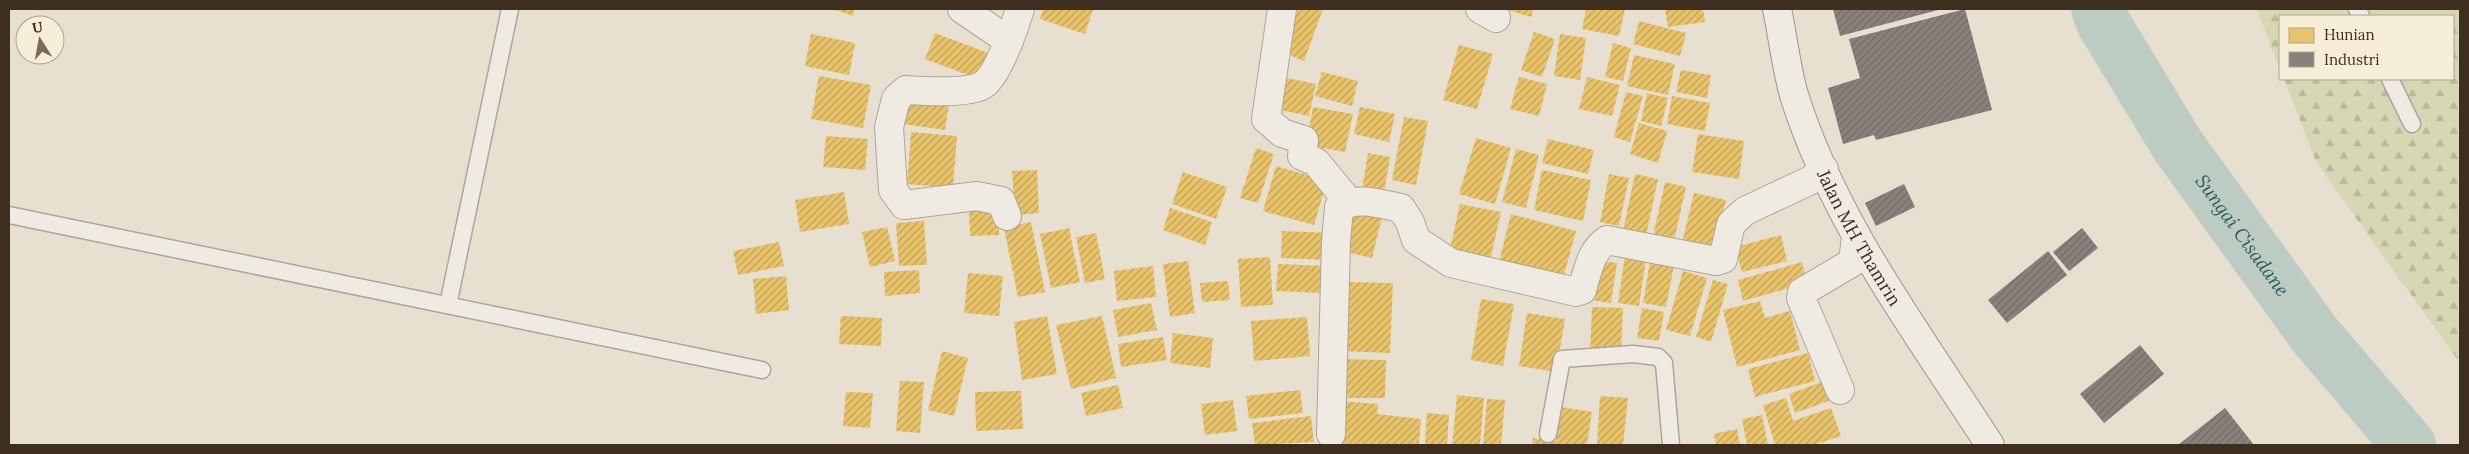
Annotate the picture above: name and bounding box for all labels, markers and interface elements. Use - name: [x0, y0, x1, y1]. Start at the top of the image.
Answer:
- north arrow: [15, 15, 65, 65]
- legend: [2279, 15, 2454, 80]
- text: U: [31, 17, 45, 37]
- text: Hunian: [2324, 25, 2375, 44]
- text: Industri: [2324, 50, 2379, 69]
- street label: Jalan MH Thamrin: [1812, 165, 1907, 310]
- water label: Sungai Cisadane: [2190, 170, 2295, 301]

